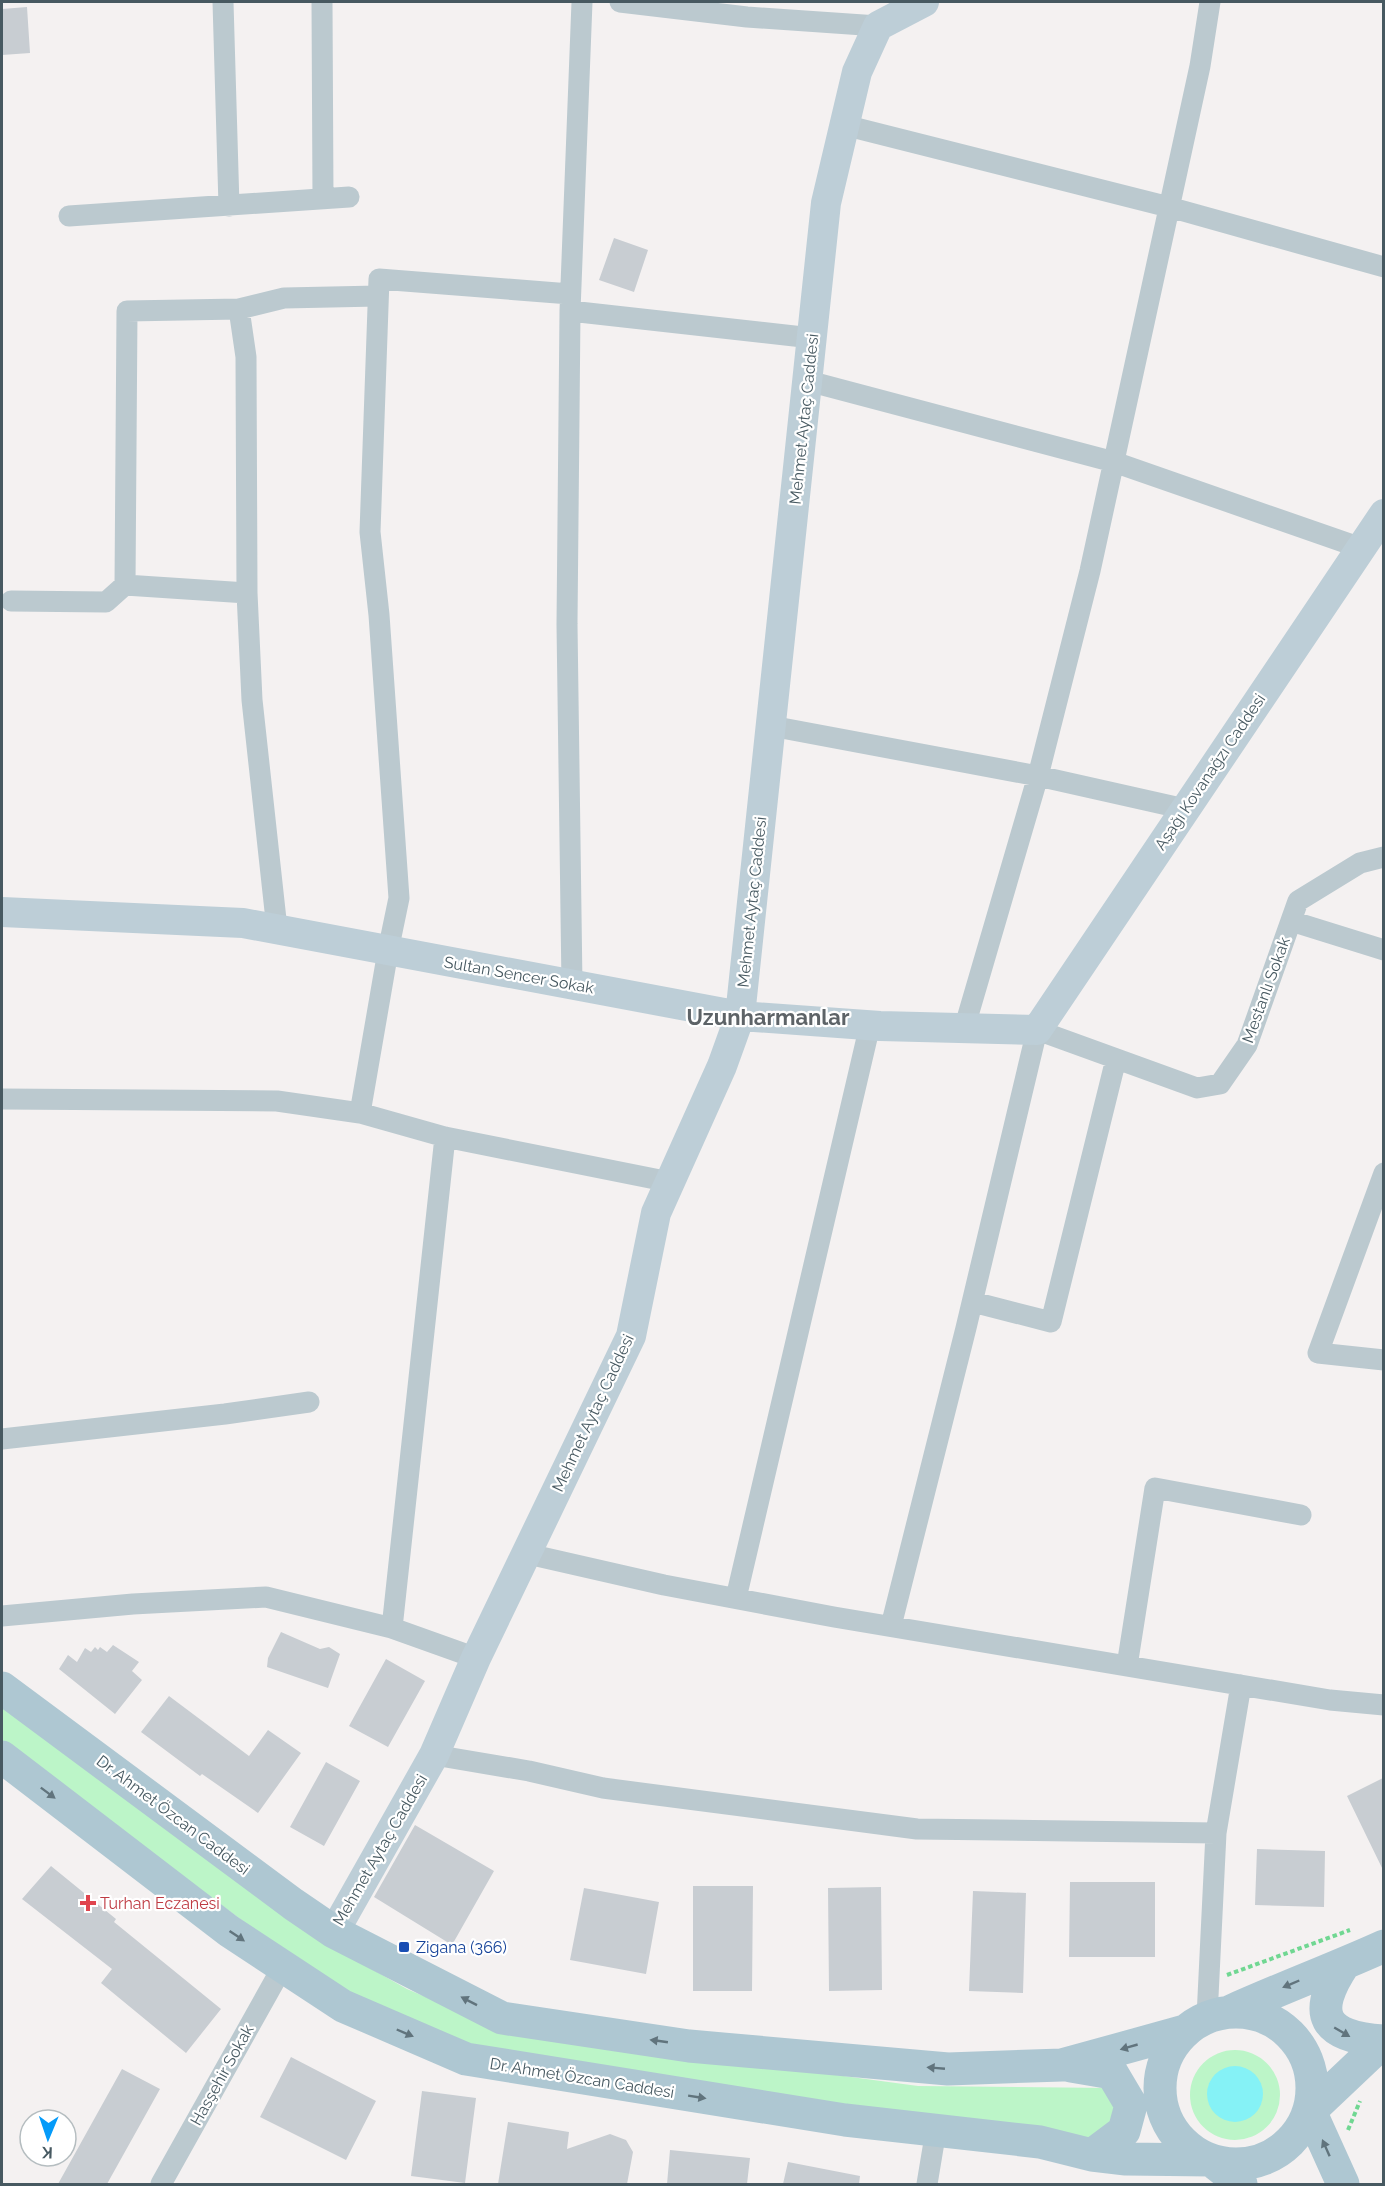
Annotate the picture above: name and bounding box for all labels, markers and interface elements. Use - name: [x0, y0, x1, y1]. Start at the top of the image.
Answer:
- street label: Mehmet Aytaç Caddesi: [786, 333, 822, 505]
- street label: Aşağı Kovanağzı Caddesi: [1151, 690, 1269, 854]
- street label: Mehmet Aytaç Caddesi: [734, 816, 770, 988]
- street label: Mestanlı Sokak: [1238, 934, 1294, 1046]
- street label: Sultan Sencer Sokak: [443, 952, 596, 998]
- district label: Uzunharmanlar: [687, 1004, 850, 1030]
- street label: Mehmet Aytaç Caddesi: [548, 1331, 638, 1495]
- street label: Dr. Ahmet Özcan Caddesi: [93, 1750, 254, 1879]
- street label: Mehmet Aytaç Caddesi: [329, 1771, 431, 1929]
- one-way arrow: [40, 1787, 56, 1799]
- place label: Turhan Eczanesi: [100, 1894, 220, 1913]
- marker: Turhan Eczanesi: [81, 1896, 95, 1910]
- one-way arrow: [229, 1930, 245, 1941]
- place label: Zigana (366): [416, 1938, 507, 1957]
- marker: Zigana (366): [397, 1940, 411, 1954]
- one-way arrow: [1281, 1979, 1299, 1989]
- one-way arrow: [461, 1996, 478, 2006]
- street label: Hasşehir Sokak: [186, 2021, 258, 2129]
- one-way arrow: [1334, 2026, 1350, 2037]
- one-way arrow: [397, 2028, 415, 2038]
- one-way arrow: [649, 2037, 668, 2046]
- one-way arrow: [1120, 2043, 1138, 2052]
- street label: Dr. Ahmet Özcan Caddesi: [488, 2053, 676, 2102]
- one-way arrow: [927, 2063, 946, 2073]
- one-way arrow: [687, 2093, 706, 2102]
- north arrow: [18, 2108, 78, 2168]
- one-way arrow: [1321, 2139, 1330, 2157]
- text: K: [42, 2143, 53, 2162]

